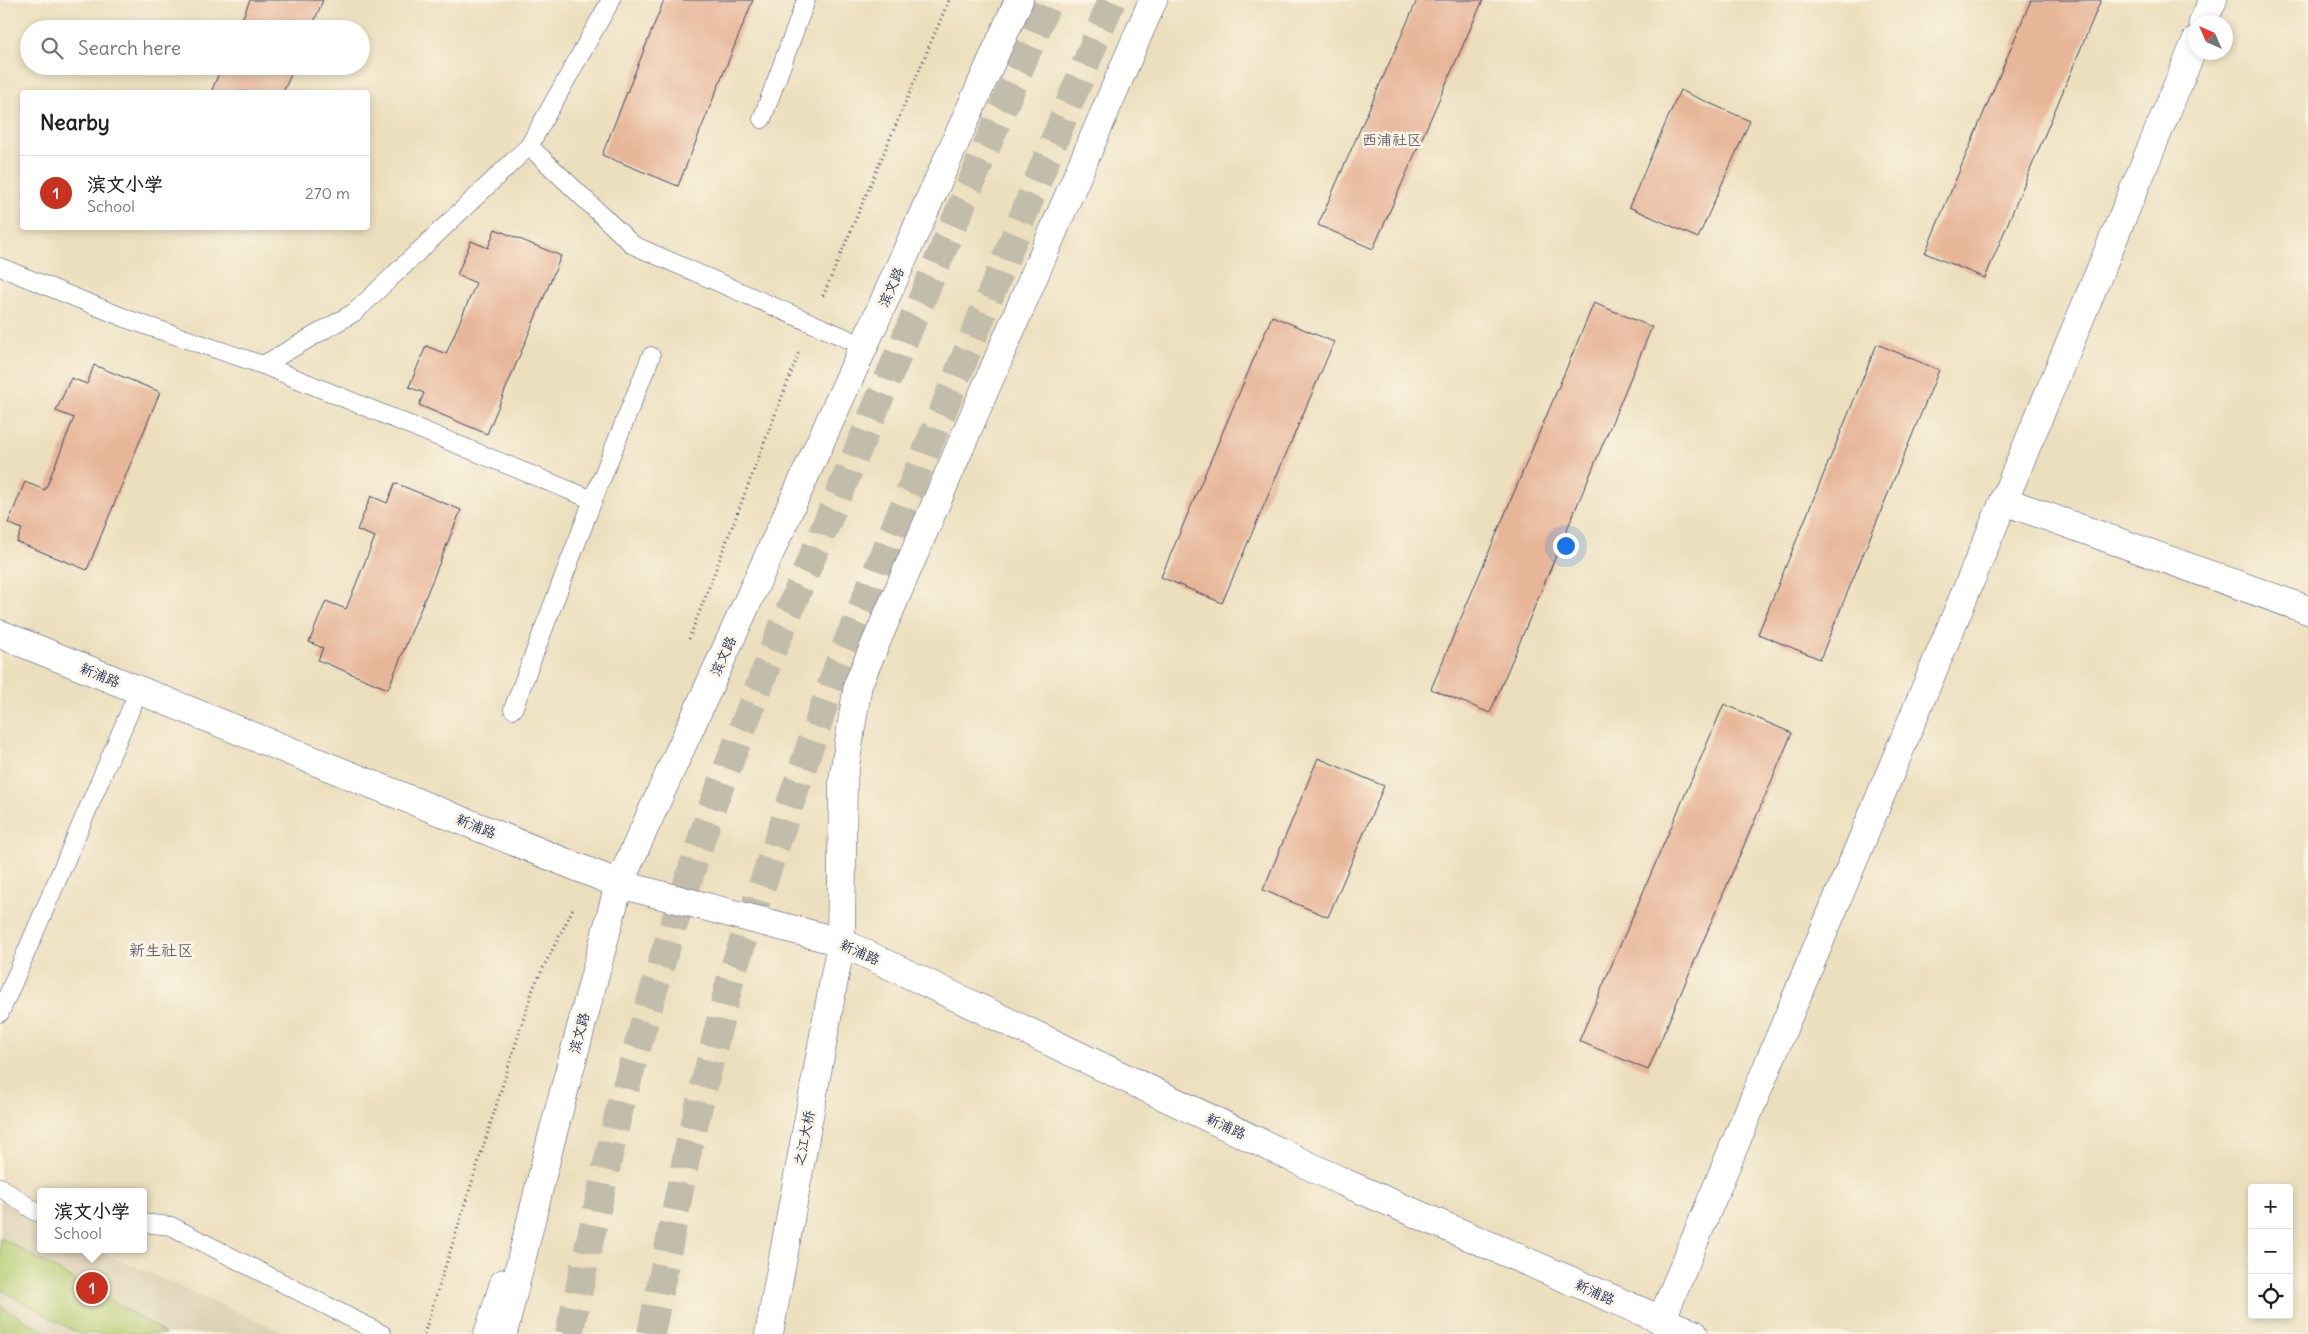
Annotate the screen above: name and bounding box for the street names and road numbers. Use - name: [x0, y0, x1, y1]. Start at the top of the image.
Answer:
- street label: 滨文路: [874, 264, 908, 310]
- street label: 滨文路: [706, 633, 740, 679]
- street label: 新浦路: [77, 659, 123, 691]
- street label: 新浦路: [453, 810, 499, 842]
- street label: 新浦路: [837, 935, 883, 969]
- street label: 滨文路: [565, 1010, 593, 1056]
- street label: 之江大桥: [790, 1109, 818, 1167]
- street label: 新浦路: [1203, 1109, 1249, 1143]
- street label: 新浦路: [1572, 1275, 1618, 1309]

